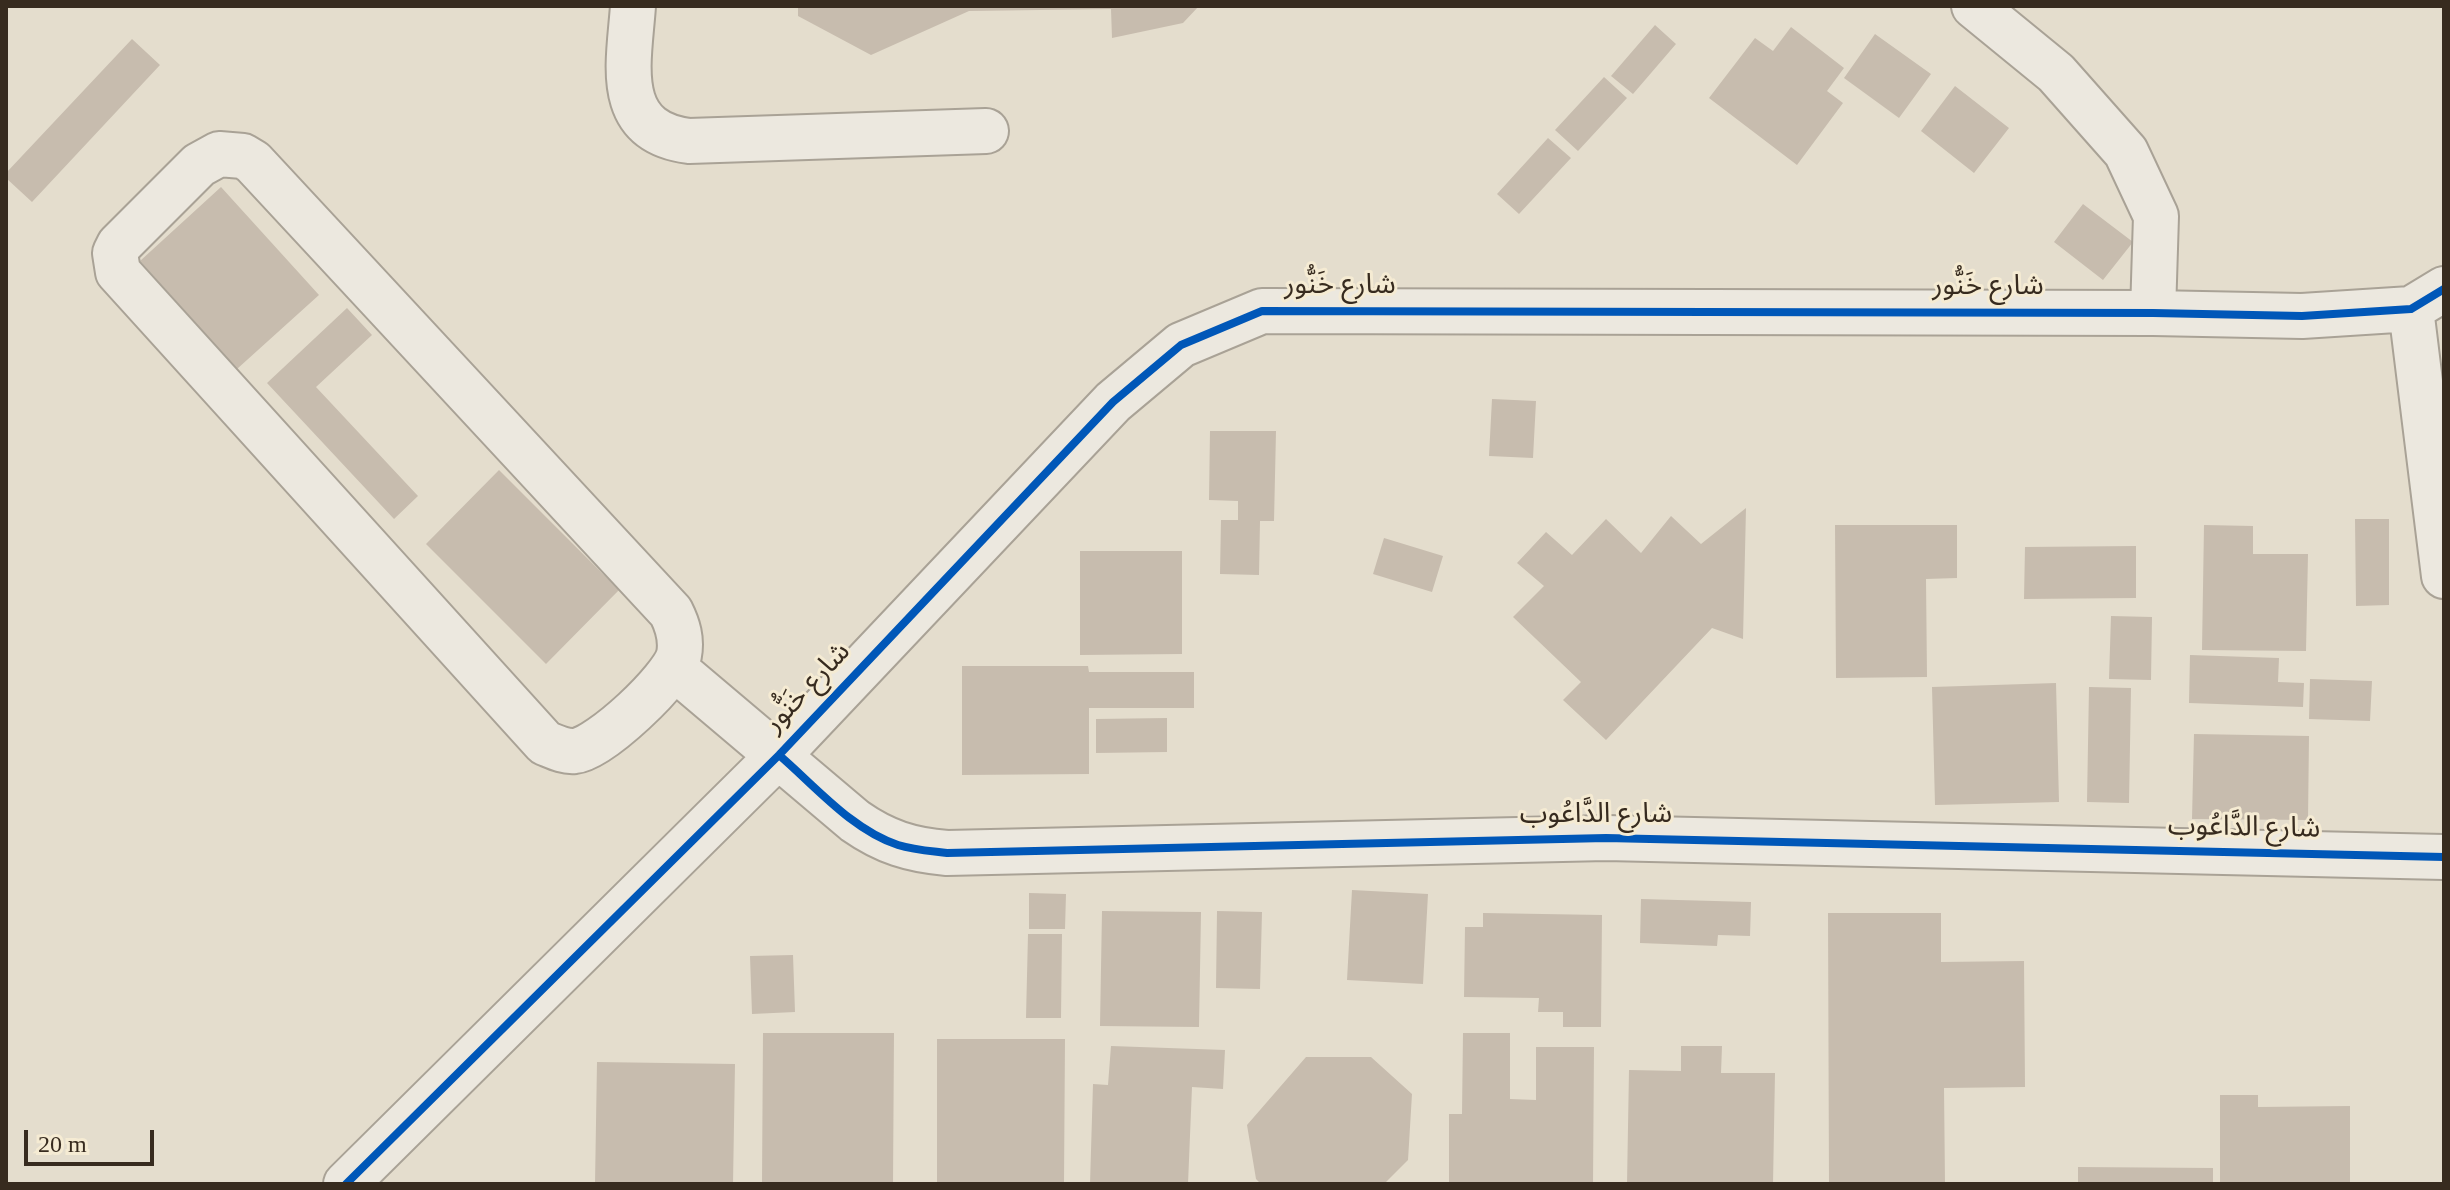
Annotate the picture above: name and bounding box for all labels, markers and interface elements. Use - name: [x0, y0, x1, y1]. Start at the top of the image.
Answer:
- street label: شارع خَنُّور: [1284, 272, 1396, 306]
- street label: شارع خَنُّور: [1932, 273, 2044, 307]
- street label: شارع خَنُّور: [760, 638, 860, 742]
- street label: شارع الدَّاعُوب: [1520, 801, 1672, 835]
- street label: شارع الدَّاعُوب: [2167, 813, 2321, 849]
- scale bar: [28, 1114, 158, 1164]
- text: 20 m: [38, 1131, 87, 1157]

